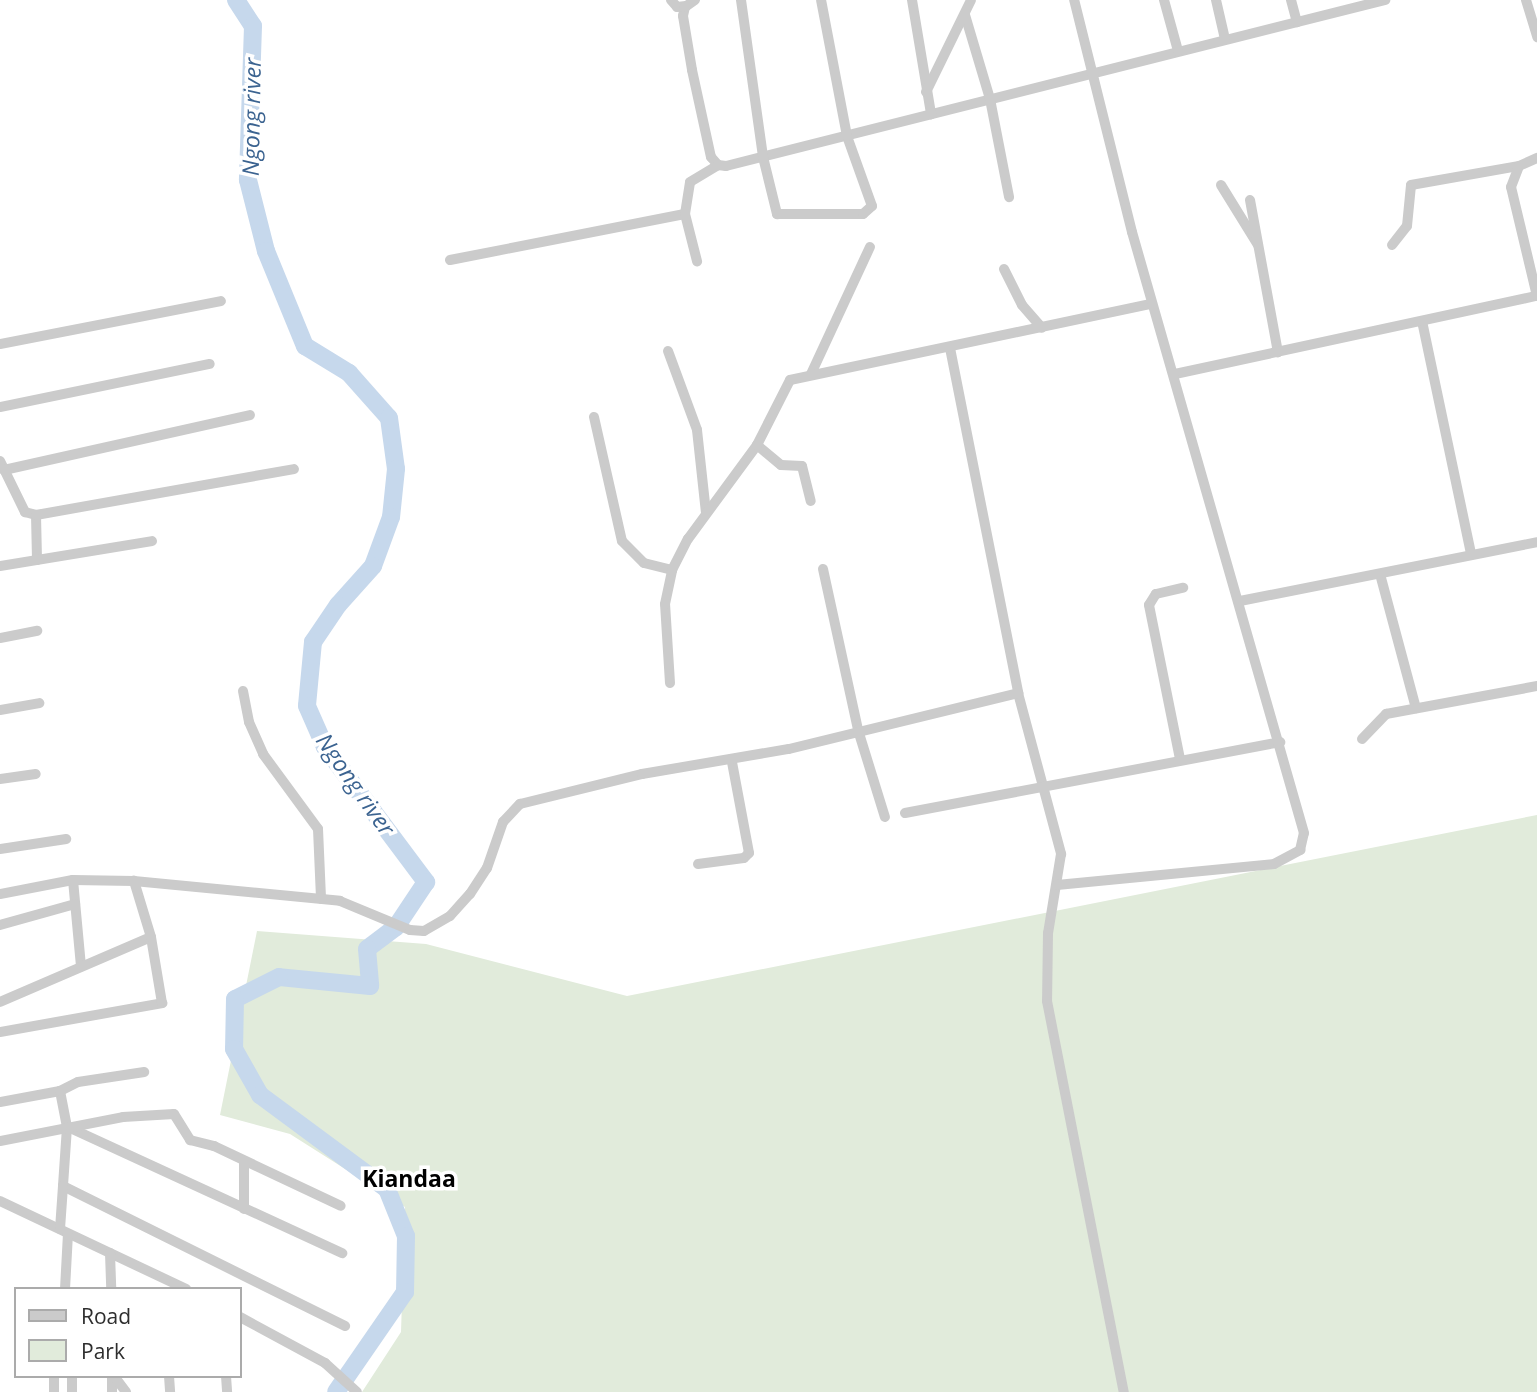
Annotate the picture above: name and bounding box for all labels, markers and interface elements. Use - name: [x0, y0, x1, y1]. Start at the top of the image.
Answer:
- water label: Ngong river: [236, 58, 266, 176]
- water label: Ngong river: [311, 728, 401, 840]
- district label: Kiandaa: [362, 1164, 456, 1192]
- legend: [14, 1287, 242, 1378]
- text: Road: [81, 1302, 131, 1330]
- text: Park: [81, 1337, 125, 1365]

